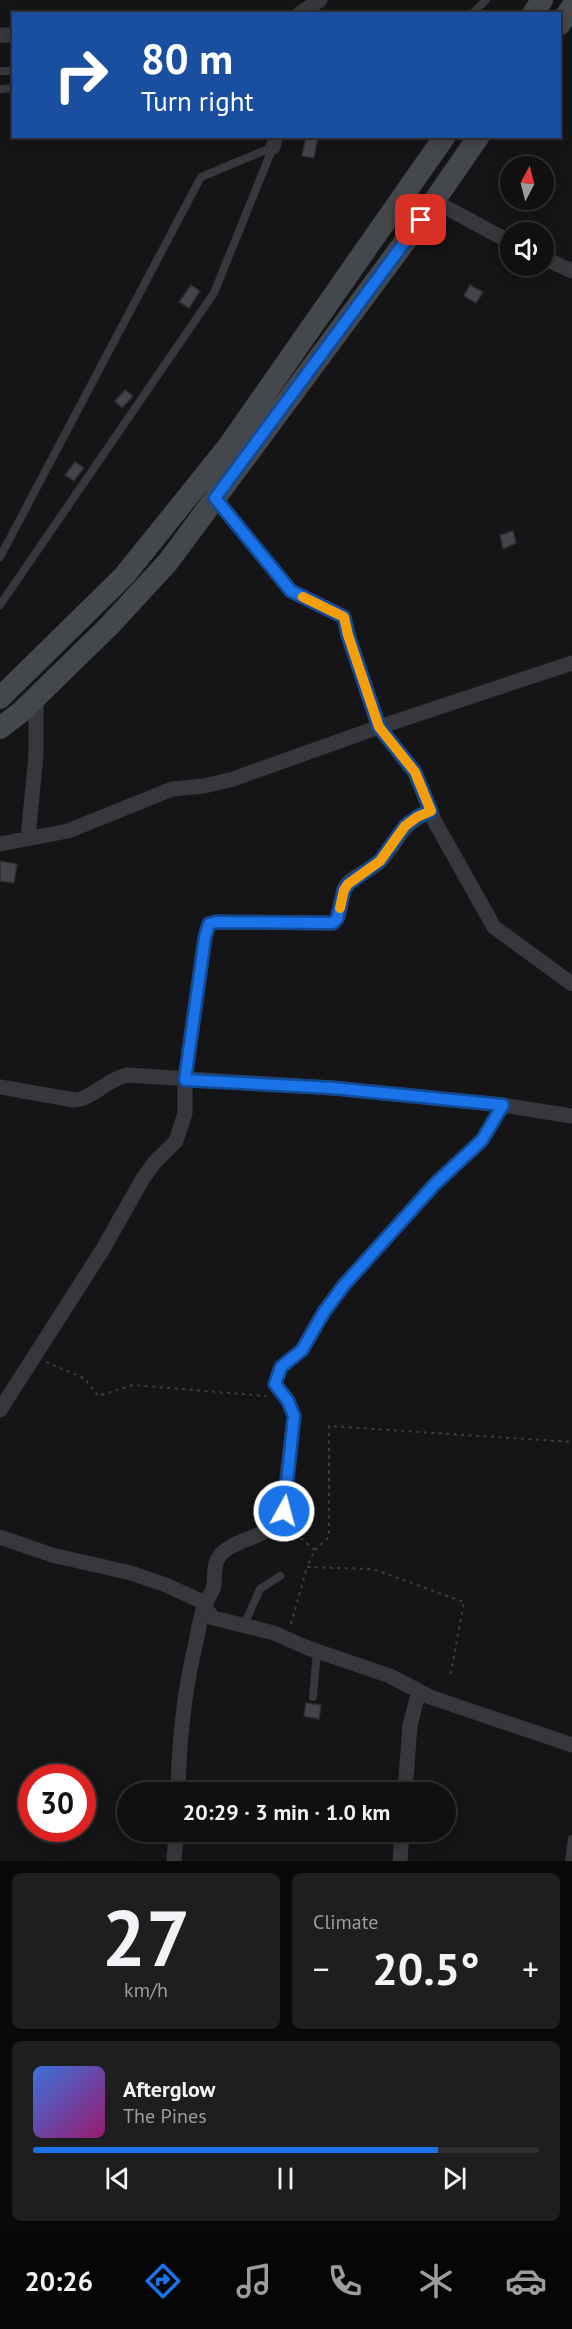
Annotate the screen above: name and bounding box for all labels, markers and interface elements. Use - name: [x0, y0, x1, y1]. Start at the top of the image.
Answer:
- text: 80 m: [141, 31, 233, 86]
- icon: right: [42, 36, 120, 114]
- text: Turn right: [141, 84, 254, 118]
- north arrow: [500, 156, 554, 210]
- map controls: [500, 156, 554, 276]
- pin: [395, 194, 446, 245]
- icon: arrive: [404, 203, 437, 236]
- button: sound: [500, 222, 554, 276]
- position arrow: [252, 1479, 316, 1543]
- speed limit sign: 30: [18, 1764, 96, 1842]
- text: 20:29 · 3 min · 1.0 km: [183, 1798, 390, 1826]
- text: 27: [102, 1887, 190, 1988]
- text: Climate: [313, 1909, 379, 1935]
- text: 20.5°: [372, 1939, 480, 1997]
- text: −: [313, 1947, 330, 1990]
- text: +: [522, 1947, 539, 1990]
- text: km/h: [124, 1977, 168, 2003]
- text: Afterglow: [123, 2075, 215, 2103]
- text: The Pines: [123, 2103, 207, 2129]
- icon: previous: [101, 2162, 134, 2195]
- icon: pause: [269, 2162, 302, 2195]
- icon: next: [438, 2162, 471, 2195]
- icon: directions: [142, 2260, 184, 2302]
- icon: music: [233, 2260, 275, 2302]
- icon: phone: [324, 2260, 366, 2302]
- icon: climate: [415, 2260, 457, 2302]
- icon: car: [505, 2260, 547, 2302]
- text: 20:26: [24, 2264, 93, 2298]

